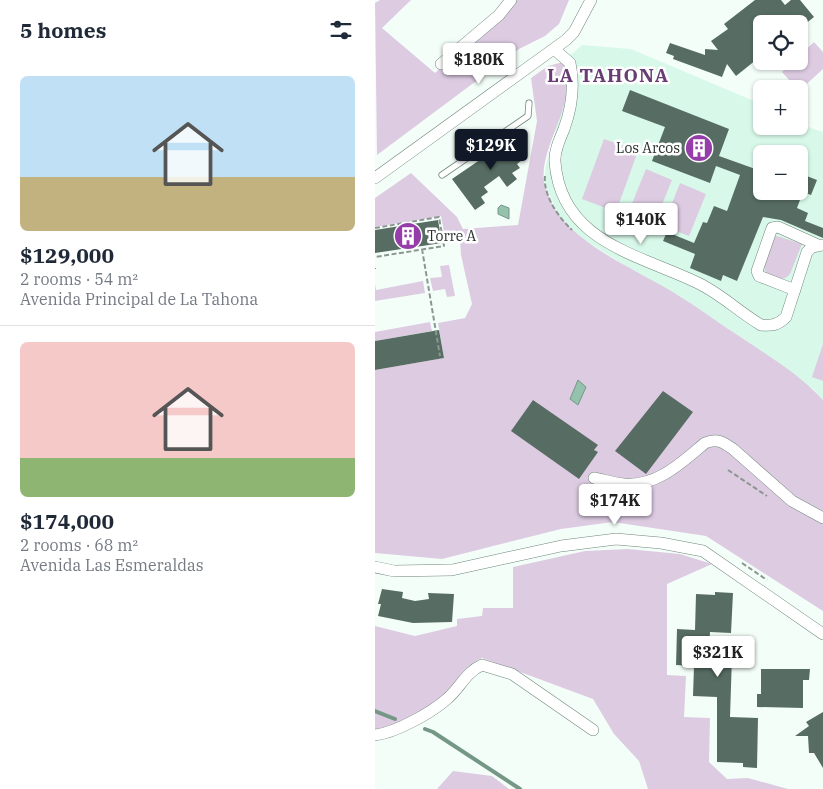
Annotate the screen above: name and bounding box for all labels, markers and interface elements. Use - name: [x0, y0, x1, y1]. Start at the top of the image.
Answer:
- map controls: [753, 15, 808, 200]
- button: locate: [753, 15, 808, 70]
- text: 5 homes: [20, 16, 106, 44]
- icon: filters: [327, 16, 355, 44]
- pin: $180K: [444, 42, 514, 85]
- text: $180K: [454, 49, 504, 69]
- district label: LA TAHONA: [547, 63, 669, 87]
- button: +: [753, 80, 808, 135]
- icon: home: [143, 109, 233, 199]
- pin: $129K: [456, 128, 526, 171]
- building icon: Los Arcos: [684, 133, 714, 163]
- text: $129K: [466, 135, 516, 155]
- place label: Los Arcos: [616, 139, 680, 157]
- button: −: [753, 145, 808, 200]
- pin: $140K: [606, 202, 676, 245]
- text: $140K: [616, 209, 666, 229]
- building icon: Torre A: [393, 221, 423, 251]
- place label: Torre A: [427, 227, 477, 245]
- text: $129,000: [20, 241, 114, 269]
- text: 2 rooms · 54 m²: [20, 269, 138, 289]
- text: Avenida Principal de La Tahona: [20, 289, 258, 309]
- icon: home: [143, 374, 233, 464]
- pin: $174K: [580, 484, 650, 526]
- text: $174K: [590, 490, 640, 510]
- text: $174,000: [20, 507, 114, 535]
- text: 2 rooms · 68 m²: [20, 535, 138, 555]
- text: Avenida Las Esmeraldas: [20, 555, 204, 575]
- pin: $321K: [683, 636, 753, 678]
- text: $321K: [693, 642, 743, 662]

